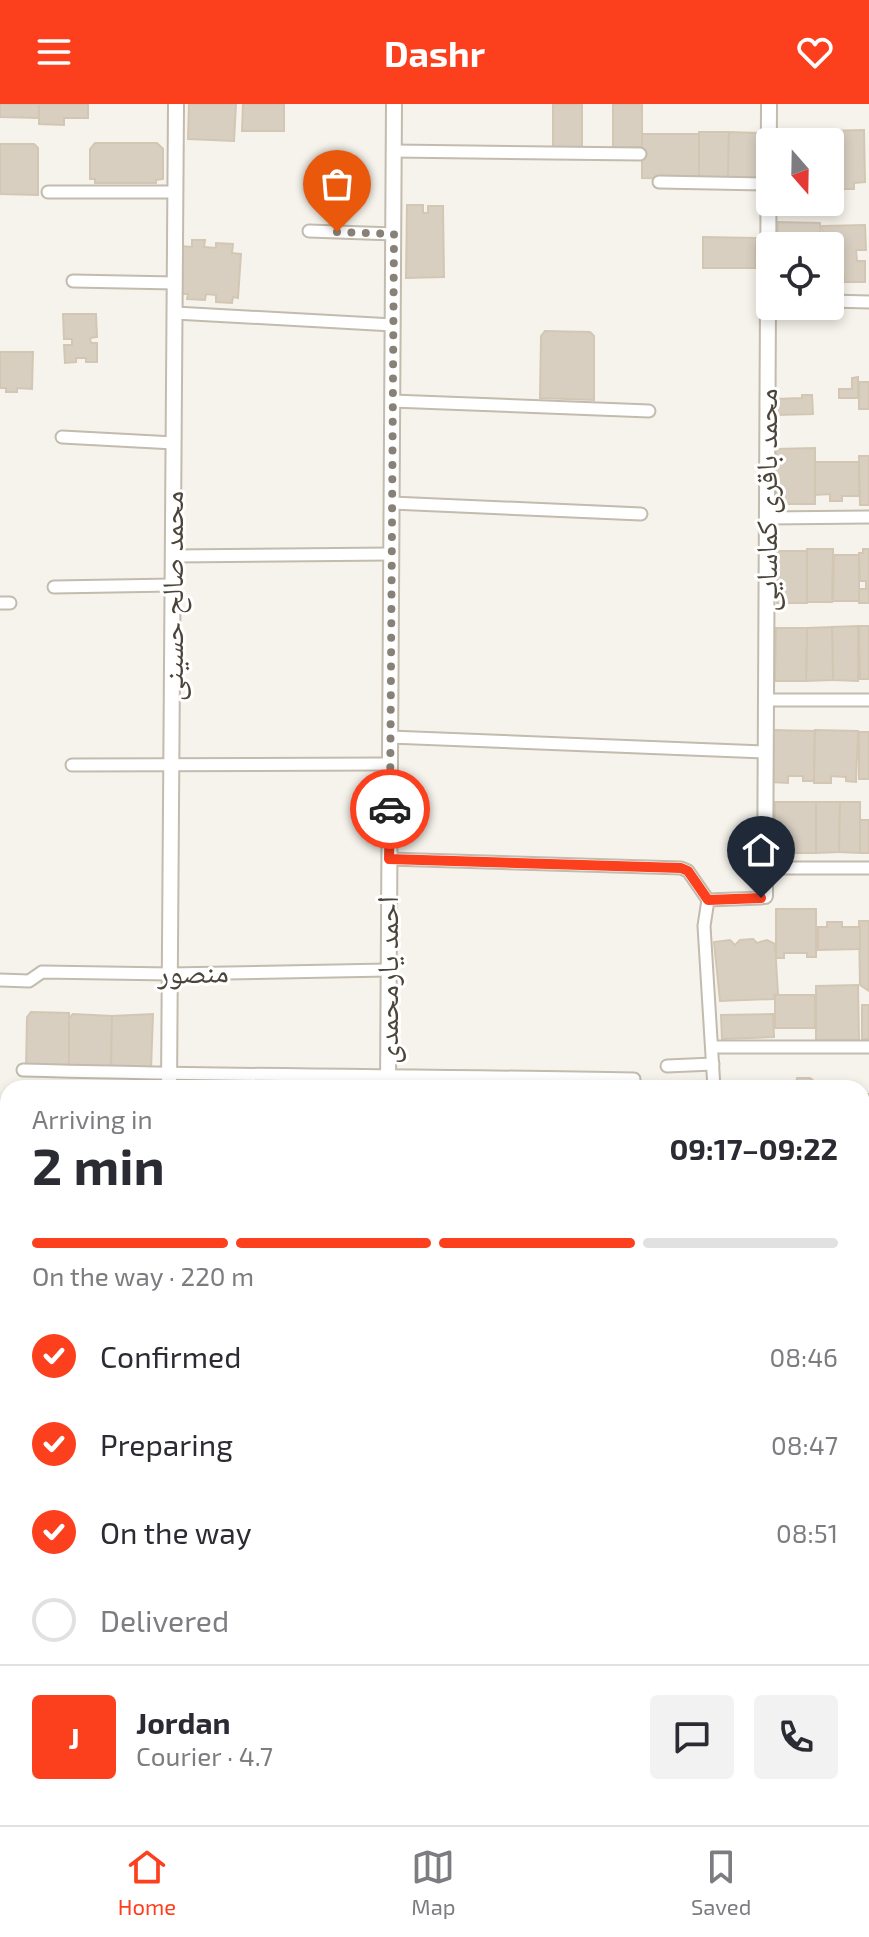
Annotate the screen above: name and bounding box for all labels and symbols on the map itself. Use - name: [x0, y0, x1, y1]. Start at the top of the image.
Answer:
- north arrow: [756, 128, 844, 216]
- pin: [303, 150, 371, 232]
- street label: محمد باقری کماسایی: [747, 388, 785, 612]
- street label: محمد صالح حسینی: [153, 491, 192, 701]
- courier: [350, 769, 430, 849]
- pin: [727, 816, 795, 898]
- street label: احمد یارمحمدی: [368, 896, 406, 1064]
- street label: منصور: [156, 952, 229, 990]

